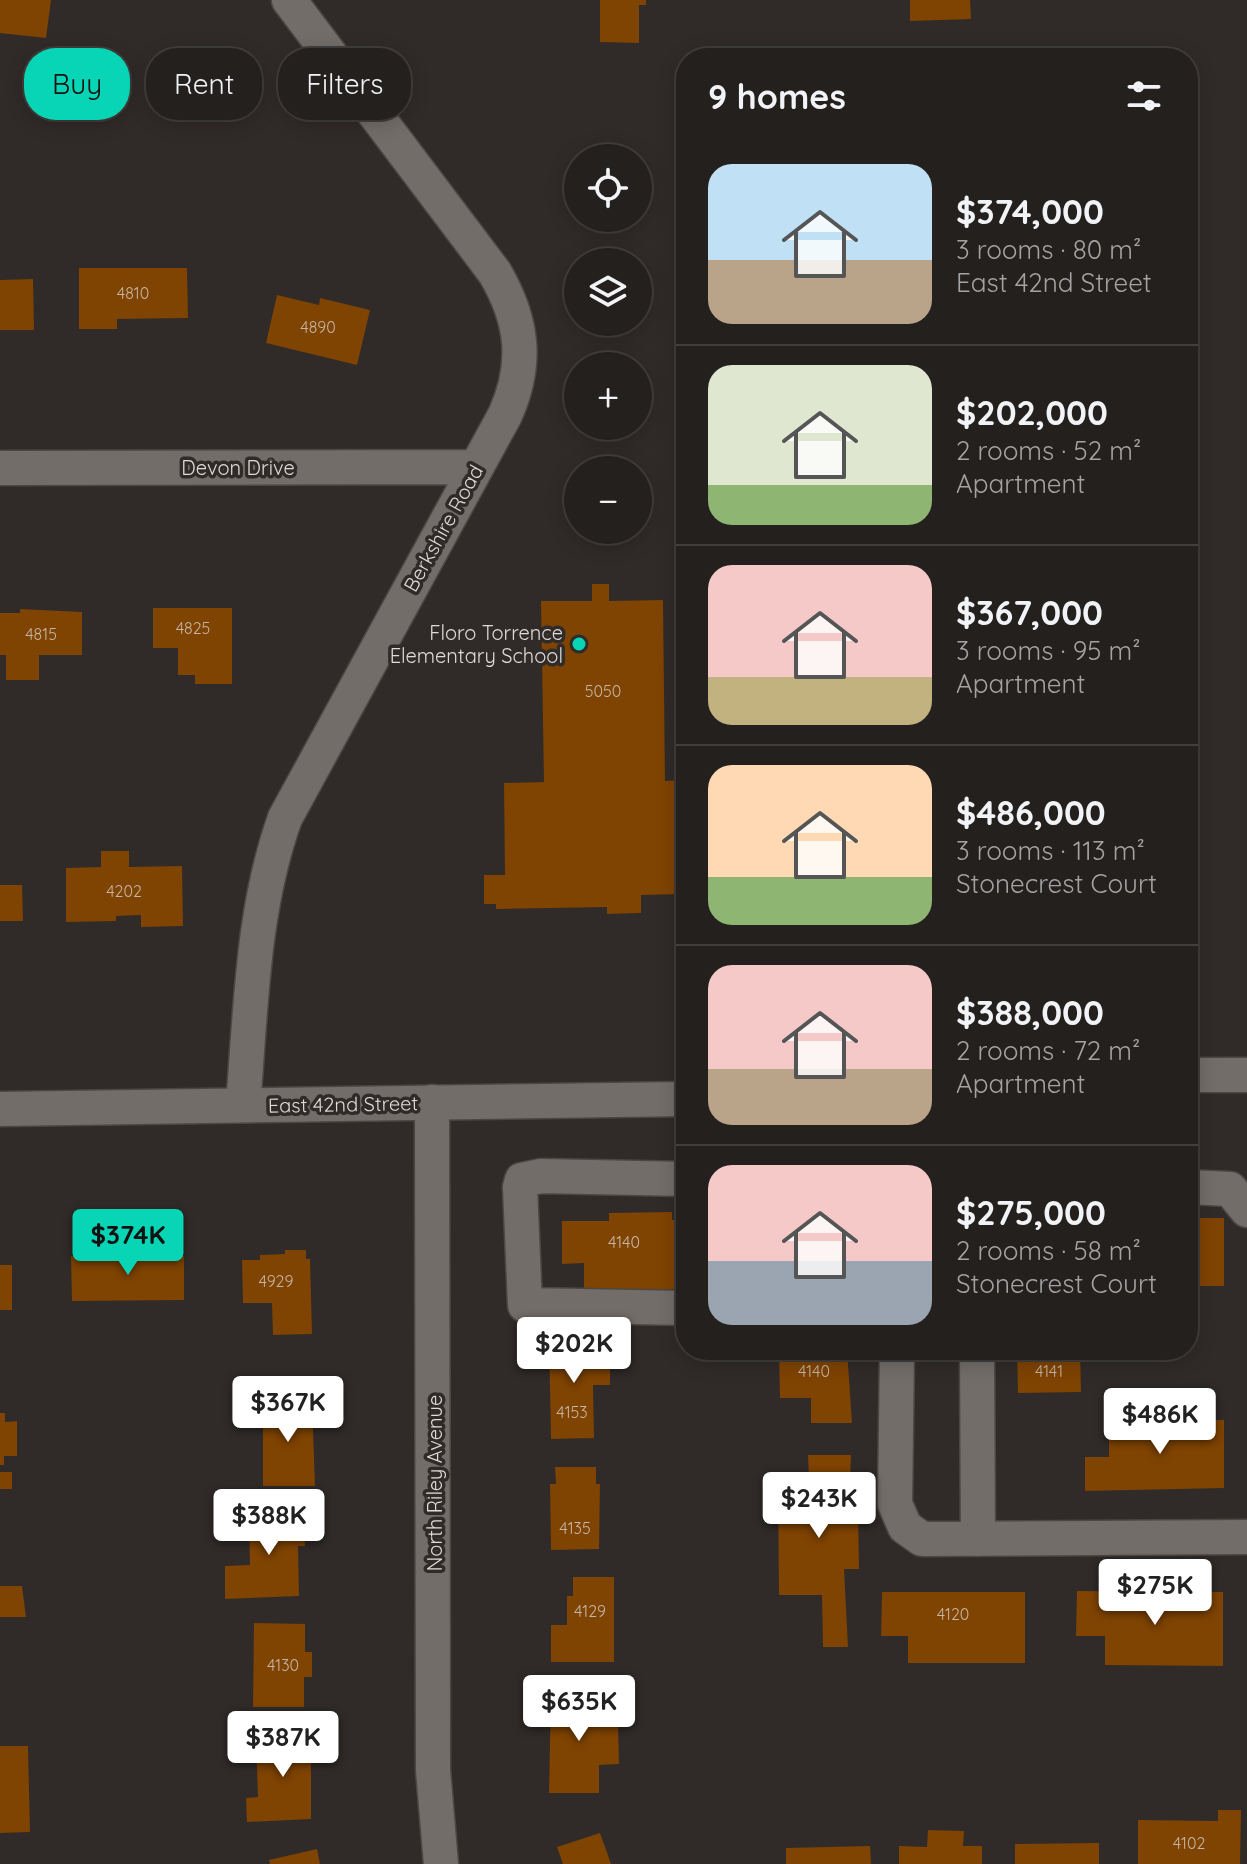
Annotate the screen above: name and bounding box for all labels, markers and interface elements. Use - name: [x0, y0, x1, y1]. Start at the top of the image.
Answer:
- chip: Buy: [24, 48, 130, 120]
- chip: Rent: [146, 48, 262, 120]
- chip: Filters: [278, 48, 411, 120]
- icon: filters: [1122, 74, 1166, 118]
- text: 9 homes: [708, 75, 846, 118]
- map controls: [564, 144, 652, 544]
- button: locate: [564, 144, 652, 232]
- text: $374,000: [956, 190, 1104, 233]
- icon: home: [772, 196, 868, 292]
- text: 3 rooms · 80 m²: [956, 233, 1141, 266]
- button: layers: [564, 248, 652, 336]
- text: East 42nd Street: [956, 266, 1152, 299]
- house number: 4810: [117, 283, 149, 303]
- house number: 4890: [300, 317, 336, 337]
- button: +: [564, 352, 652, 440]
- text: $202,000: [956, 391, 1108, 434]
- icon: home: [772, 397, 868, 493]
- text: 2 rooms · 52 m²: [956, 434, 1141, 467]
- street label: Devon Drive: [181, 455, 295, 480]
- button: −: [564, 456, 652, 544]
- street label: Berkshire Road: [398, 460, 488, 596]
- text: Apartment: [956, 467, 1085, 500]
- text: $367,000: [956, 591, 1103, 634]
- icon: home: [772, 597, 868, 693]
- house number: 4825: [176, 618, 210, 638]
- place label: Floro Torrence Elementary School: [390, 620, 563, 668]
- house number: 4815: [25, 624, 57, 644]
- text: 3 rooms · 95 m²: [956, 634, 1140, 667]
- marker: Floro Torrence Elementary School: [570, 635, 588, 653]
- text: Apartment: [956, 667, 1085, 700]
- house number: 5050: [585, 681, 621, 701]
- text: $486,000: [956, 791, 1106, 834]
- icon: home: [772, 797, 868, 893]
- text: 3 rooms · 113 m²: [956, 834, 1145, 867]
- text: Stonecrest Court: [956, 867, 1157, 900]
- house number: 4202: [106, 881, 142, 901]
- text: $388,000: [956, 991, 1104, 1034]
- icon: home: [772, 997, 868, 1093]
- text: 2 rooms · 72 m²: [956, 1034, 1140, 1067]
- text: Apartment: [956, 1067, 1085, 1100]
- street label: East 42nd Street: [268, 1090, 419, 1118]
- text: $275,000: [956, 1191, 1106, 1234]
- icon: home: [772, 1197, 868, 1293]
- pin: $374K: [72, 1209, 184, 1277]
- text: $374K: [90, 1218, 166, 1251]
- house number: 4140: [608, 1232, 640, 1252]
- text: 2 rooms · 58 m²: [956, 1234, 1141, 1267]
- text: Stonecrest Court: [956, 1267, 1157, 1300]
- house number: 4929: [259, 1271, 293, 1291]
- pin: $202K: [518, 1317, 630, 1385]
- text: $202K: [535, 1326, 613, 1359]
- house number: 4140: [798, 1361, 830, 1381]
- house number: 4141: [1035, 1361, 1063, 1381]
- pin: $367K: [232, 1376, 344, 1444]
- text: $367K: [250, 1385, 326, 1418]
- pin: $486K: [1104, 1388, 1216, 1456]
- street label: North Riley Avenue: [422, 1395, 447, 1571]
- text: $486K: [1122, 1397, 1198, 1430]
- house number: 4153: [556, 1402, 588, 1422]
- pin: $243K: [763, 1472, 875, 1540]
- text: $243K: [781, 1481, 857, 1514]
- pin: $388K: [213, 1489, 325, 1557]
- text: $388K: [231, 1498, 307, 1531]
- house number: 4135: [559, 1518, 591, 1538]
- pin: $275K: [1099, 1559, 1211, 1627]
- text: $275K: [1117, 1568, 1193, 1601]
- house number: 4129: [574, 1601, 606, 1621]
- house number: 4120: [937, 1604, 969, 1624]
- house number: 4130: [267, 1655, 299, 1675]
- pin: $635K: [523, 1675, 635, 1743]
- text: $635K: [541, 1684, 617, 1717]
- pin: $387K: [227, 1711, 339, 1779]
- text: $387K: [245, 1720, 321, 1753]
- house number: 4102: [1173, 1833, 1205, 1853]

